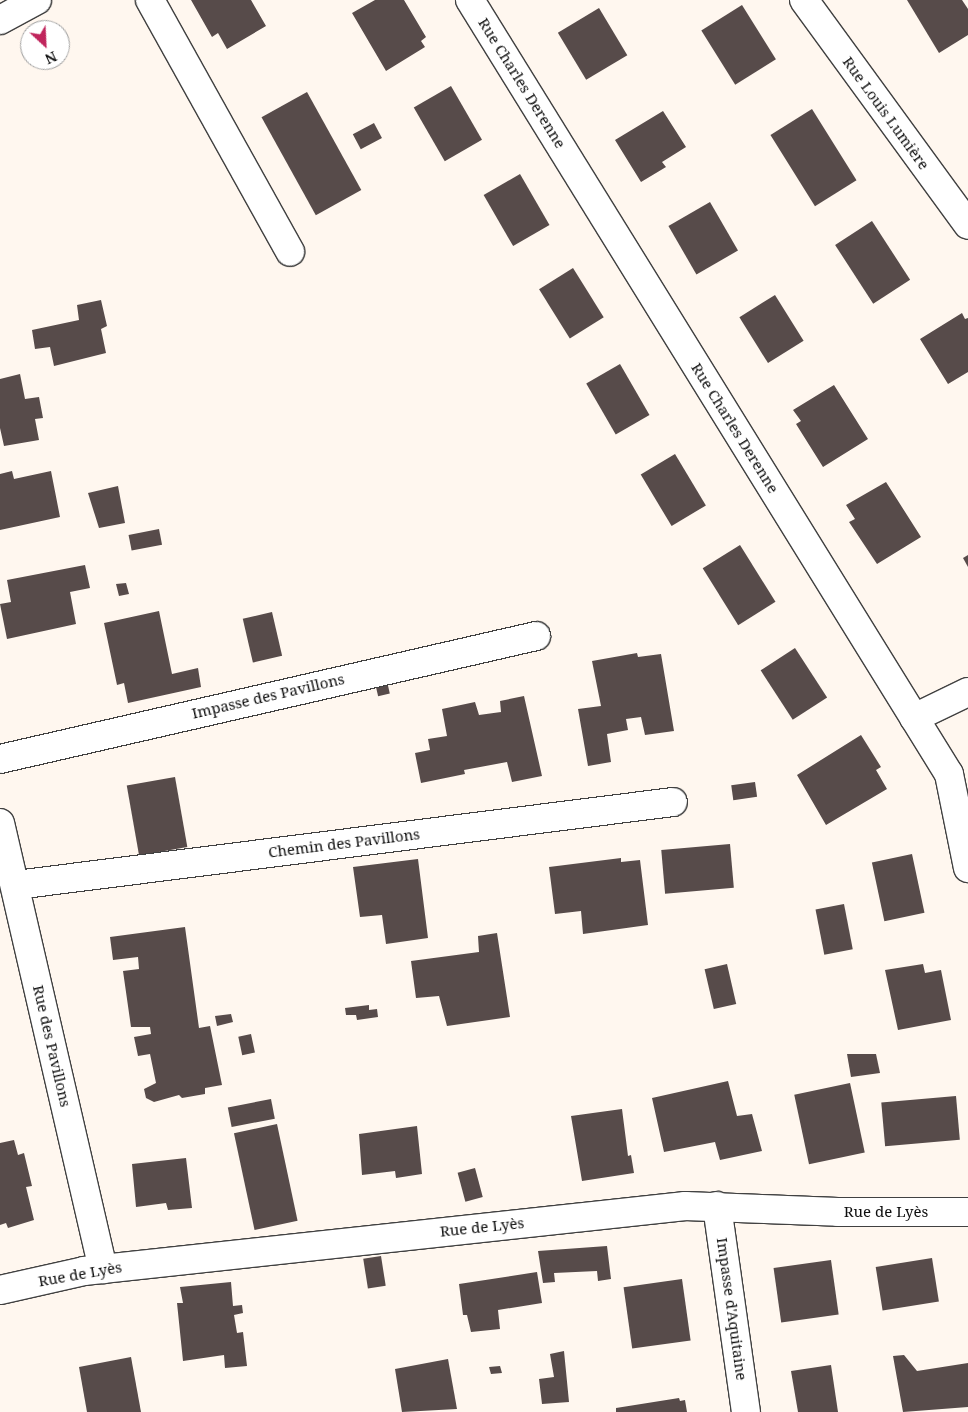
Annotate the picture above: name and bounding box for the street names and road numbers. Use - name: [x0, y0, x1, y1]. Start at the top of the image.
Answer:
- street label: Rue Charles Derenne: [475, 15, 569, 151]
- street label: Rue Louis Lumière: [839, 53, 933, 173]
- street label: Rue Charles Derenne: [688, 360, 782, 496]
- street label: Impasse des Pavillons: [190, 670, 346, 722]
- street label: Chemin des Pavillons: [267, 825, 421, 861]
- street label: Rue des Pavillons: [29, 983, 75, 1109]
- street label: Rue de Lyès: [844, 1203, 928, 1221]
- street label: Rue de Lyès: [439, 1214, 525, 1240]
- street label: Impasse d'Aquitaine: [713, 1236, 751, 1382]
- street label: Rue de Lyès: [37, 1258, 123, 1290]

